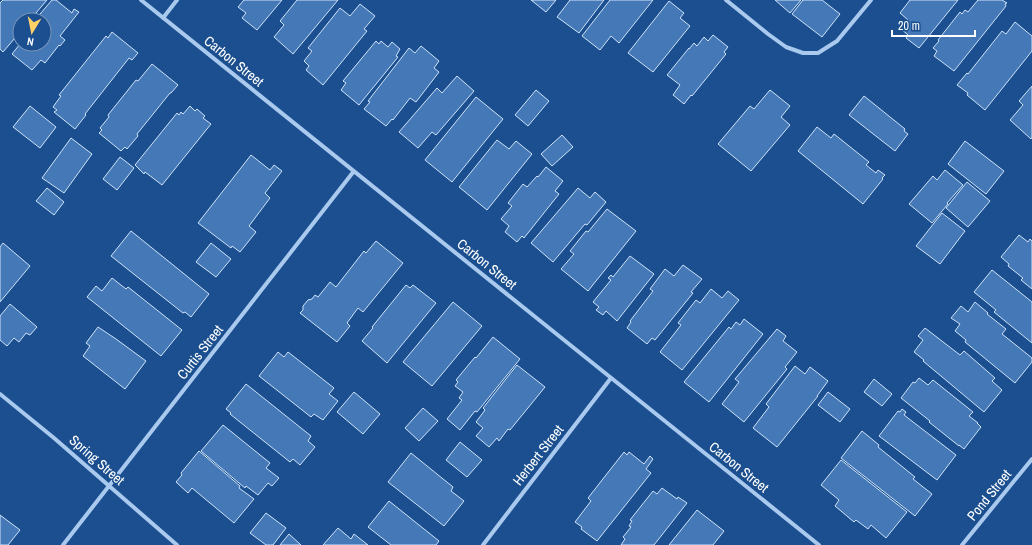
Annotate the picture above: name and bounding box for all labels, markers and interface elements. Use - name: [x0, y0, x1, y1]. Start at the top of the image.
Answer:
- north arrow: [12, 12, 52, 52]
- scale bar: [892, 12, 975, 38]
- text: 20 m: [898, 18, 920, 34]
- street label: Carbon Street: [201, 32, 267, 90]
- text: N: [26, 34, 35, 49]
- street label: Carbon Street: [454, 235, 520, 293]
- street label: Curtis Street: [173, 321, 227, 383]
- street label: Herbert Street: [509, 421, 567, 489]
- street label: Spring Street: [66, 431, 128, 489]
- street label: Carbon Street: [706, 438, 772, 496]
- street label: Pond Street: [963, 466, 1015, 524]

